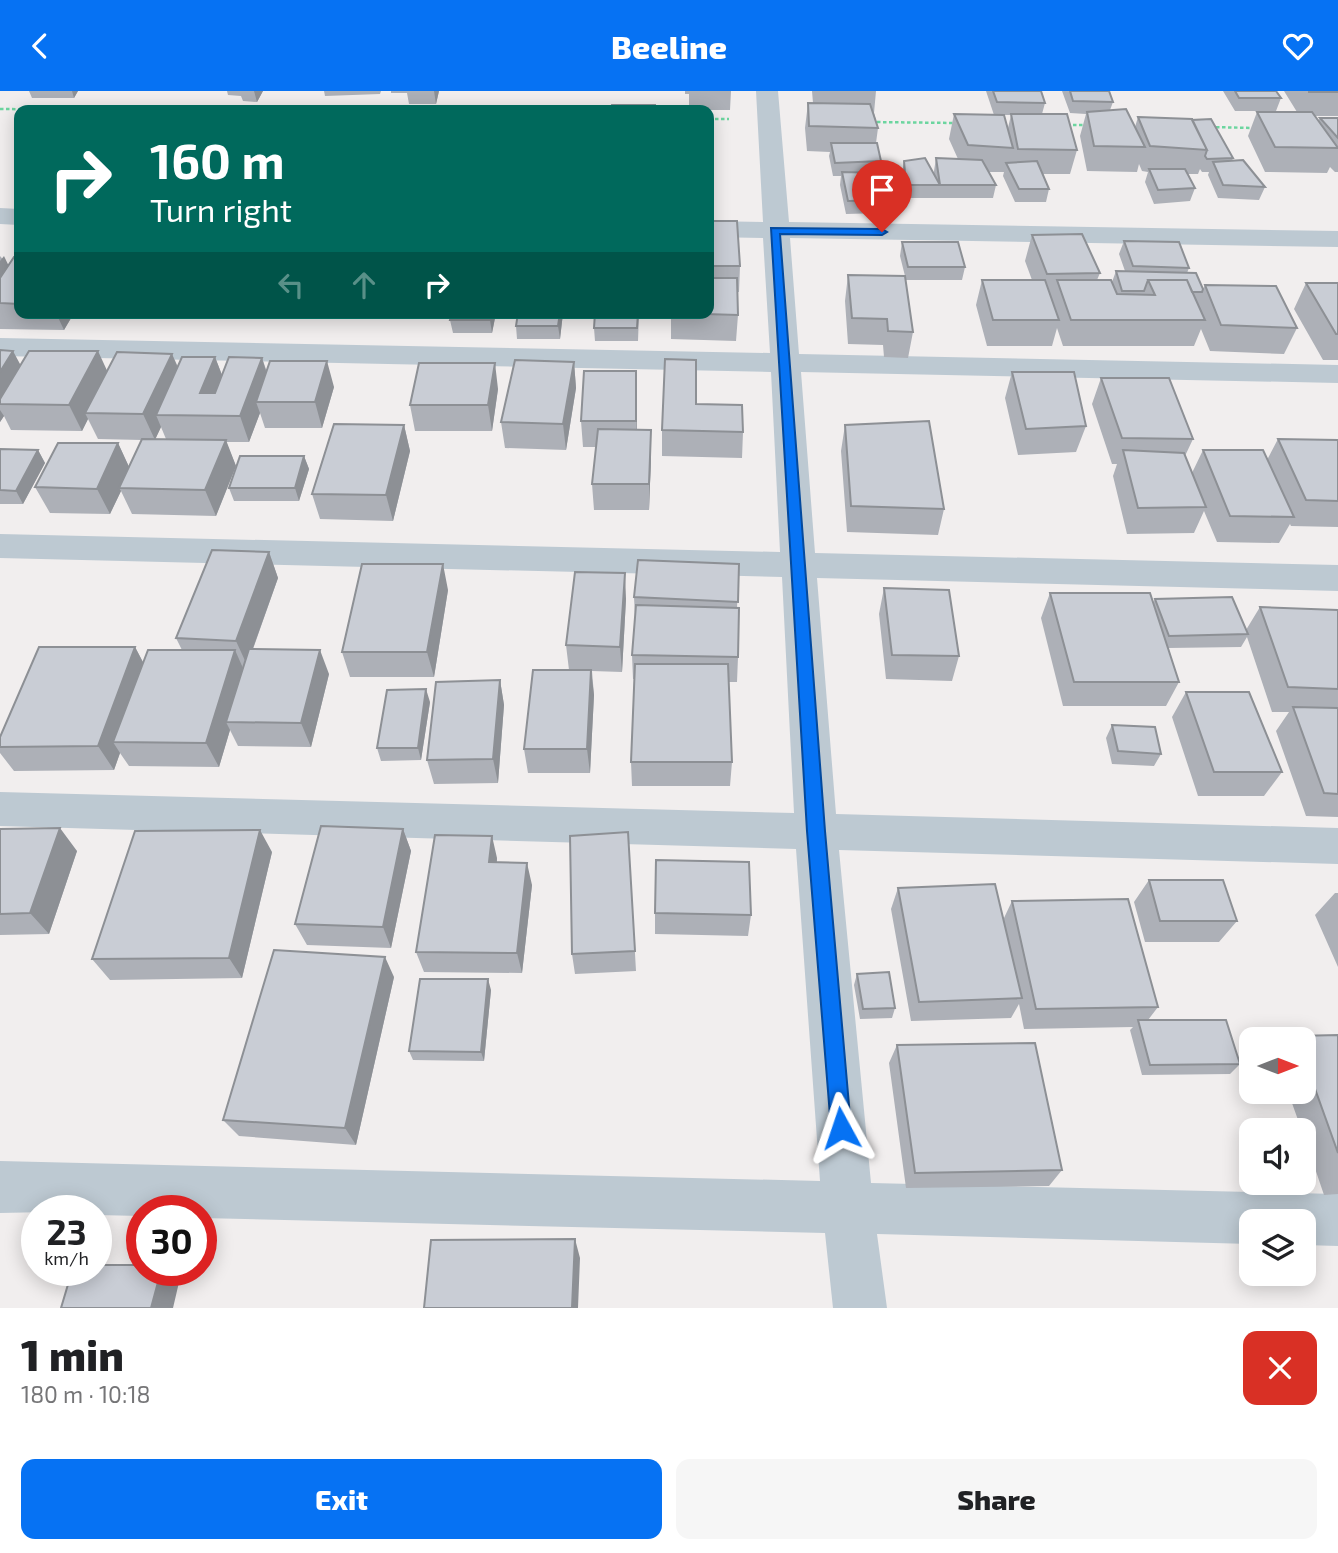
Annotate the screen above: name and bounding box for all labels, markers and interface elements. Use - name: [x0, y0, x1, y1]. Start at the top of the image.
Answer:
- icon: back: [21, 27, 59, 65]
- text: Beeline: [611, 27, 727, 65]
- icon: heart: [1279, 27, 1317, 65]
- text: 160 m: [150, 130, 285, 189]
- icon: right: [35, 133, 126, 224]
- pin: [852, 160, 912, 232]
- icon: arrive: [863, 171, 901, 209]
- text: Turn right: [150, 190, 292, 228]
- icon: left: [272, 266, 310, 304]
- icon: ahead: [345, 266, 383, 304]
- icon: right: [418, 266, 456, 304]
- north arrow: [1239, 1027, 1316, 1104]
- map controls: [1239, 1027, 1316, 1286]
- position arrow: [804, 1091, 878, 1165]
- button: sound: [1239, 1118, 1316, 1195]
- speed limit sign: 30: [126, 1195, 217, 1286]
- button: layers: [1239, 1209, 1316, 1286]
- text: 23: [46, 1210, 87, 1252]
- text: km/h: [44, 1247, 89, 1269]
- text: 1 min: [21, 1329, 124, 1379]
- button: close: [1243, 1331, 1317, 1405]
- text: 180 m · 10:18: [21, 1380, 151, 1408]
- button: Exit: [21, 1459, 662, 1539]
- button: Share: [676, 1459, 1317, 1539]

